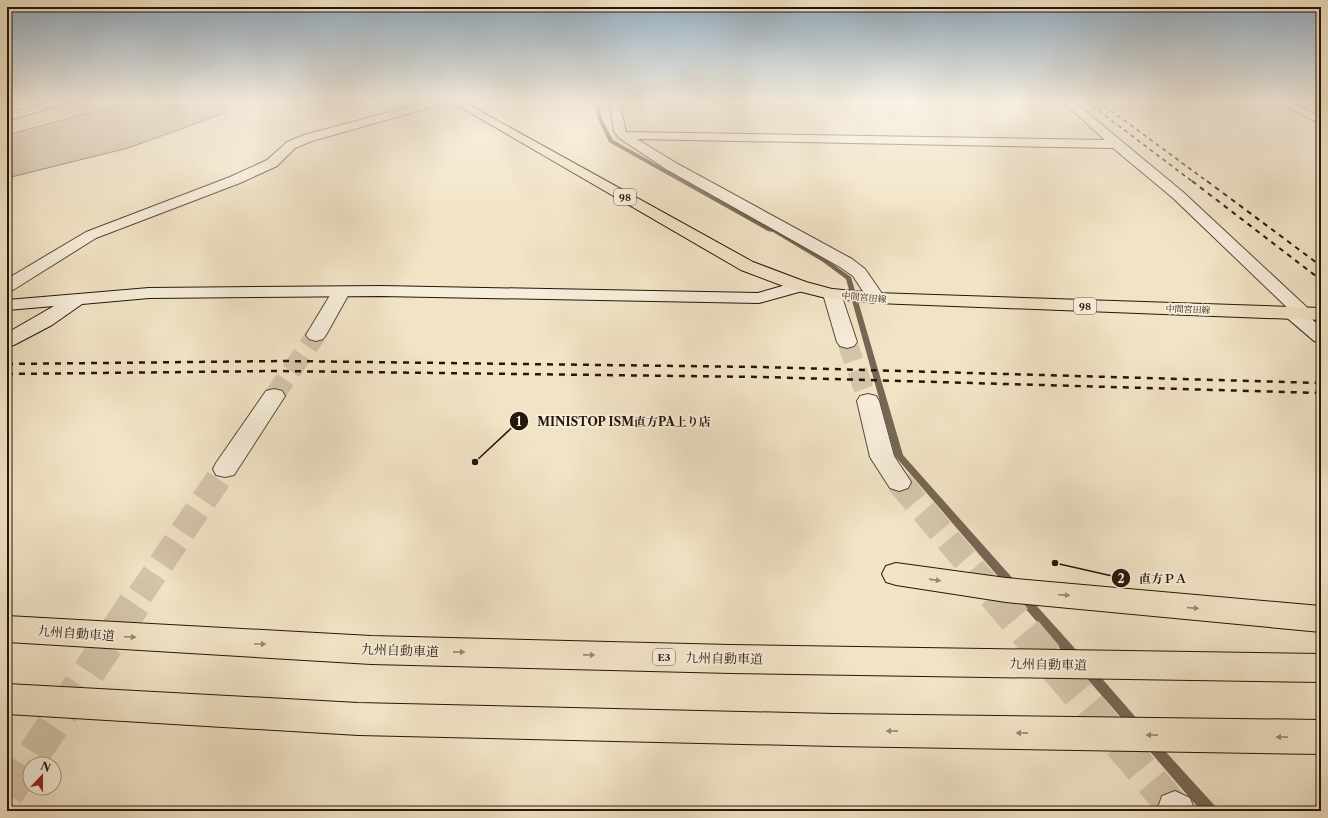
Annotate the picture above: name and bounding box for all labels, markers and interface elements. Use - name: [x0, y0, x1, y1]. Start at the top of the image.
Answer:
- road number: 98: [614, 189, 636, 205]
- street label: 中間宮田線: [841, 290, 887, 304]
- road number: 98: [1074, 298, 1096, 314]
- street label: 中間宮田線: [1165, 303, 1211, 315]
- callout: MINISTOP ISM直方PA上り店: [509, 409, 719, 433]
- text: 1: [516, 414, 522, 429]
- text: MINISTOP ISM直方PA上り店: [537, 414, 711, 429]
- callout: 直方ＰＡ: [1111, 566, 1195, 590]
- text: 2: [1117, 571, 1125, 586]
- text: 直方ＰＡ: [1139, 571, 1187, 586]
- one-way arrow: [929, 577, 941, 583]
- one-way arrow: [1058, 592, 1070, 599]
- one-way arrow: [1187, 604, 1199, 611]
- street label: 九州自動車道: [37, 622, 115, 644]
- one-way arrow: [124, 633, 136, 640]
- one-way arrow: [254, 640, 266, 647]
- street label: 九州自動車道: [361, 641, 439, 659]
- one-way arrow: [453, 649, 466, 655]
- road number: E3: [653, 649, 675, 665]
- street label: 九州自動車道: [685, 649, 763, 667]
- one-way arrow: [583, 652, 596, 658]
- street label: 九州自動車道: [1009, 655, 1087, 673]
- one-way arrow: [885, 728, 898, 734]
- one-way arrow: [1015, 730, 1028, 736]
- one-way arrow: [1145, 732, 1158, 738]
- one-way arrow: [1275, 734, 1288, 740]
- north arrow: [22, 756, 62, 796]
- text: N: [39, 758, 53, 775]

